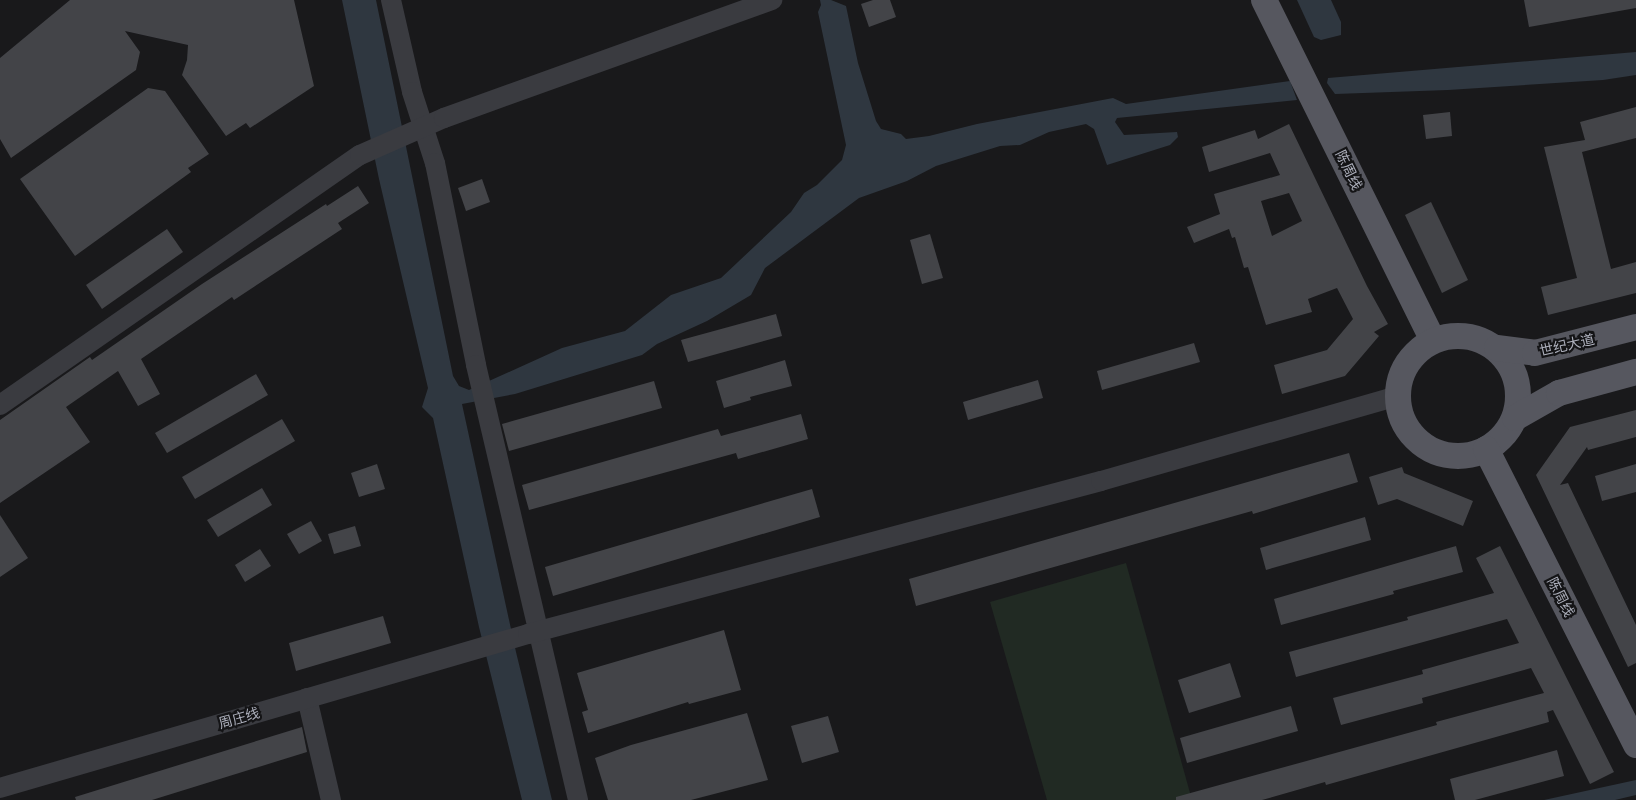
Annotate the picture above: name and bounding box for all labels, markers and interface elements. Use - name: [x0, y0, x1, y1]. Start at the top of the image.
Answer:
- street label: 陈周线: [1332, 147, 1366, 193]
- street label: 世纪大道: [1538, 331, 1596, 359]
- street label: 陈周线: [1544, 574, 1578, 620]
- street label: 周庄线: [216, 704, 262, 732]

